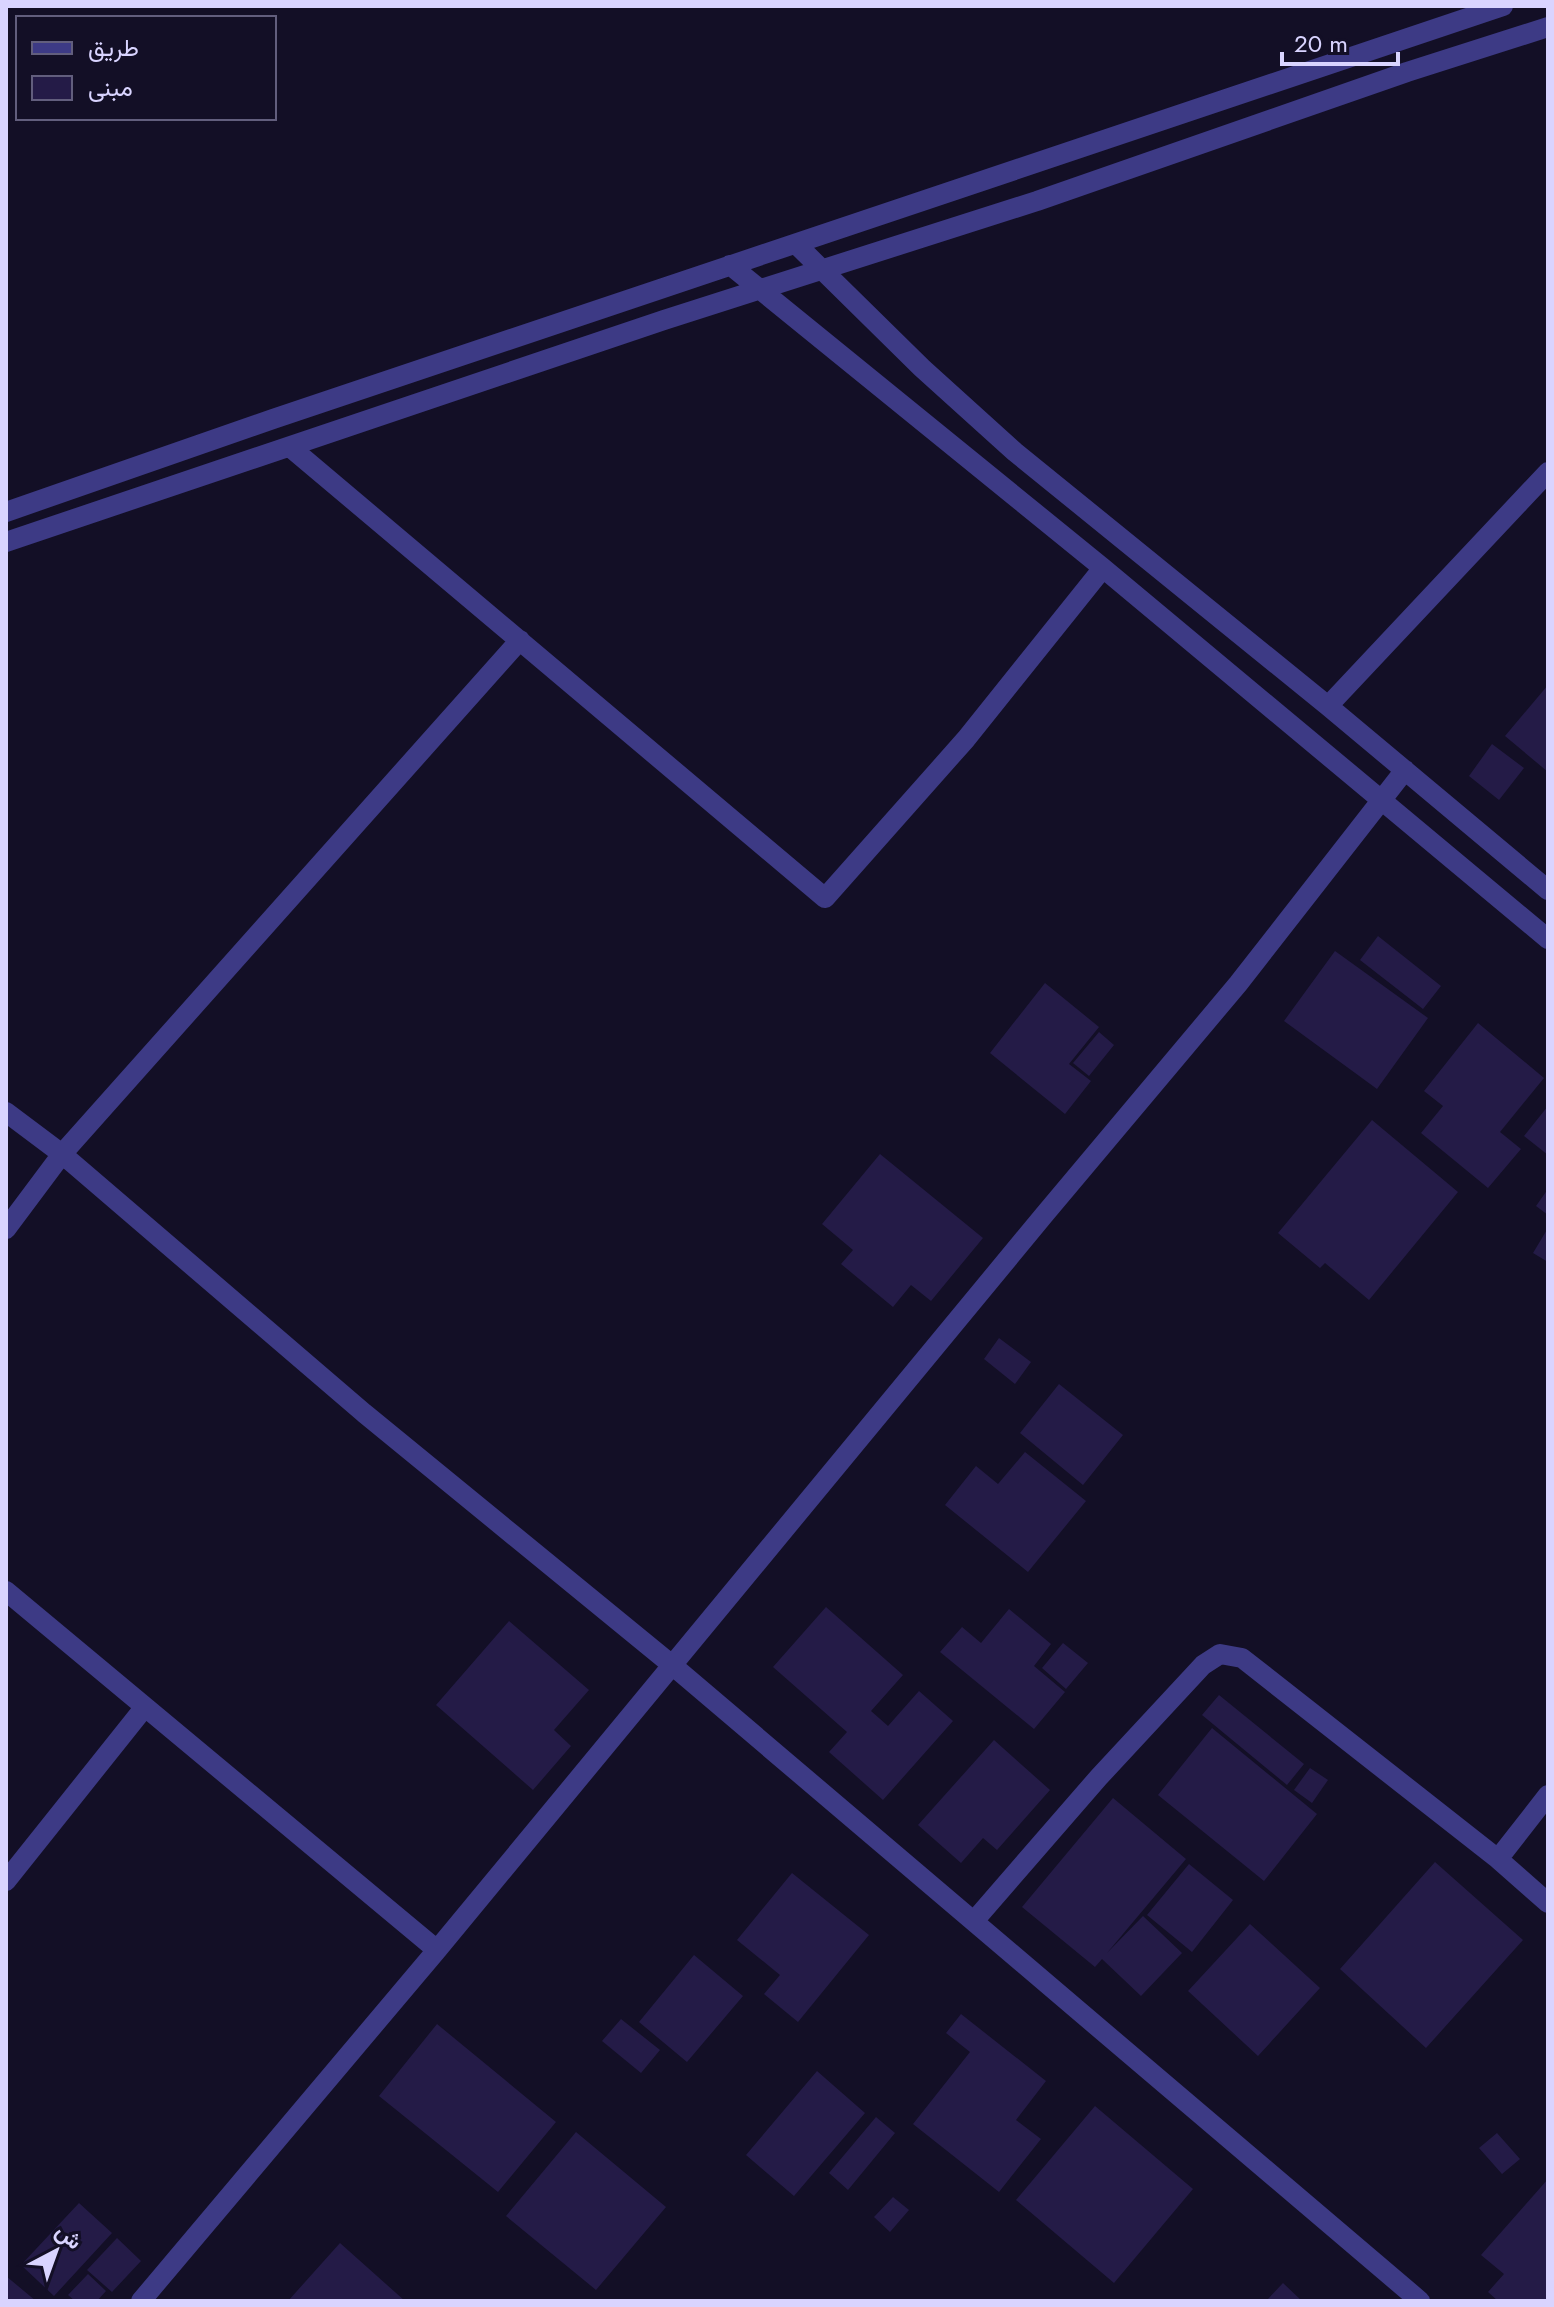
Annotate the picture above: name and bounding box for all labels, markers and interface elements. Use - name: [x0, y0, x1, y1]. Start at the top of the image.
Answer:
- legend: [16, 16, 276, 120]
- scale bar: [1282, 16, 1398, 66]
- text: 20 m: [1294, 26, 1348, 61]
- text: طريق: [88, 30, 139, 65]
- text: مبنى: [88, 70, 133, 105]
- north arrow: [16, 2211, 96, 2291]
- text: ش: [49, 2215, 90, 2257]

